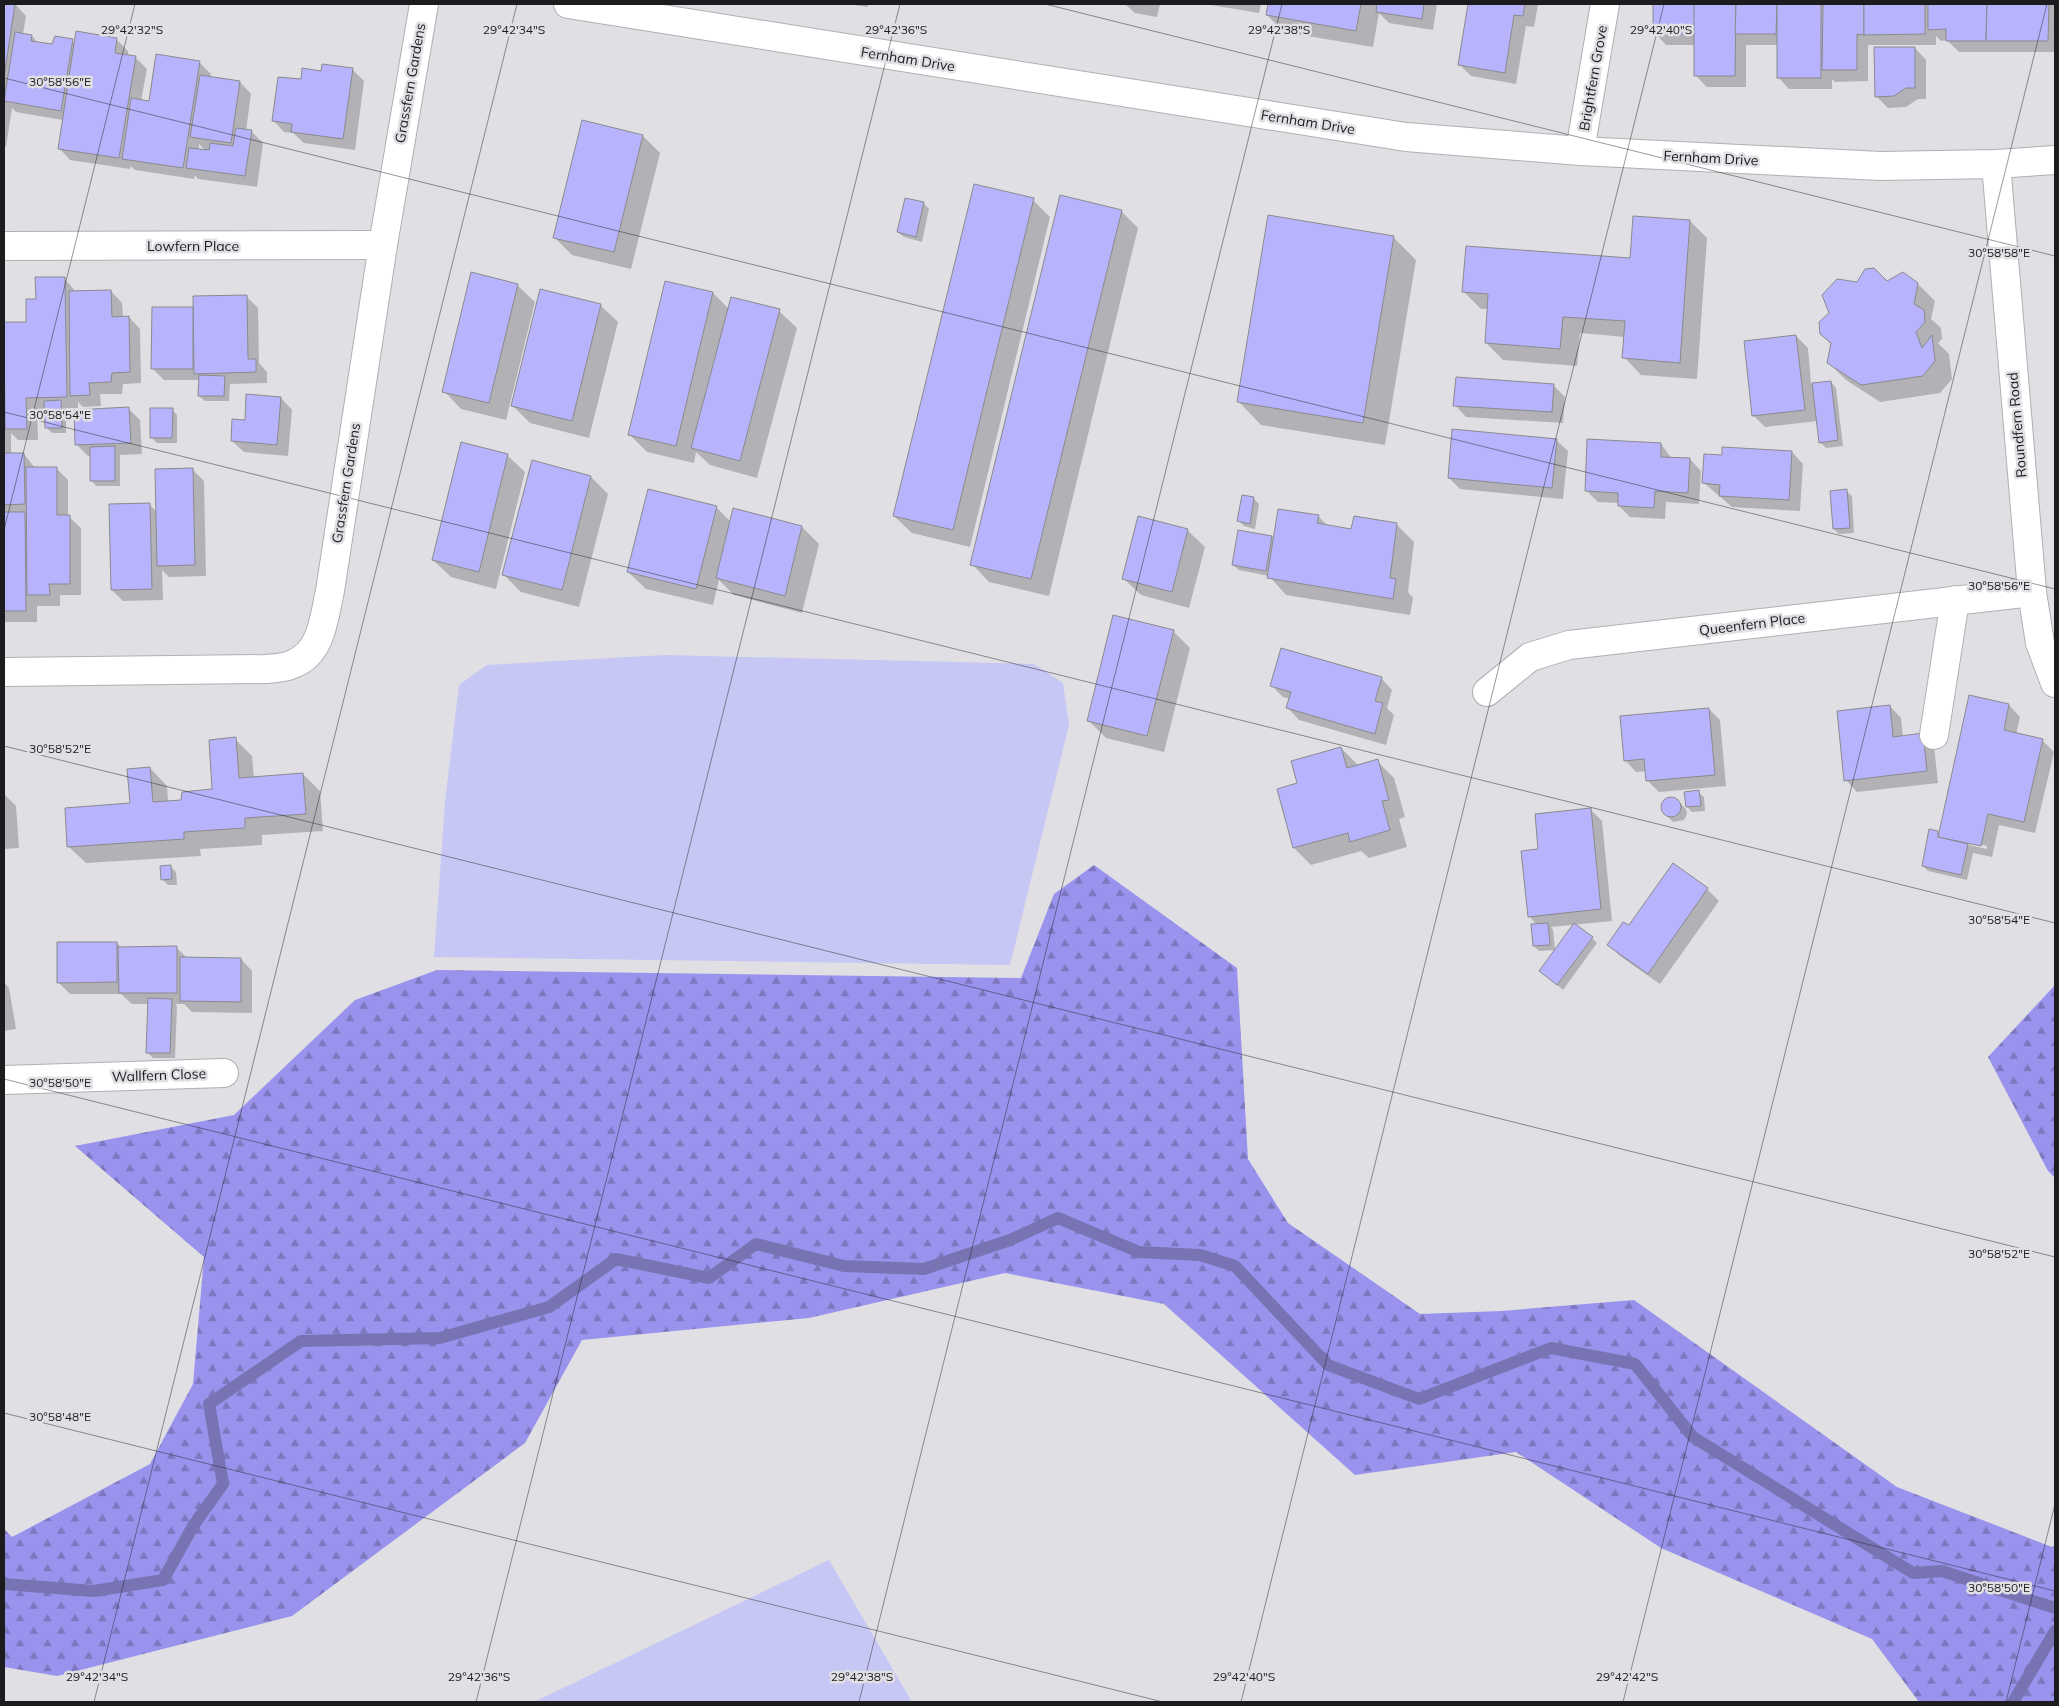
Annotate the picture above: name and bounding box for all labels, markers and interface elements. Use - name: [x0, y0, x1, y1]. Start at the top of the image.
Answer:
- text: 29°42'32"S: [101, 22, 163, 37]
- street label: Grassfern Gardens: [391, 22, 429, 144]
- text: 29°42'34"S: [483, 22, 545, 37]
- text: 29°42'36"S: [865, 22, 927, 37]
- text: 29°42'38"S: [1248, 22, 1310, 37]
- text: 29°42'40"S: [1630, 22, 1692, 37]
- street label: Brightfern Grove: [1575, 24, 1611, 132]
- street label: Fernham Drive: [860, 43, 956, 75]
- text: 30°58'56"E: [29, 74, 91, 89]
- street label: Fernham Drive: [1260, 106, 1356, 138]
- street label: Fernham Drive: [1663, 147, 1759, 169]
- street label: Lowfern Place: [147, 237, 239, 255]
- text: 30°58'58"E: [1968, 245, 2030, 260]
- street label: Roundfern Road: [2003, 372, 2031, 478]
- text: 30°58'54"E: [29, 407, 91, 422]
- street label: Grassfern Gardens: [328, 422, 364, 544]
- text: 30°58'56"E: [1968, 578, 2030, 593]
- street label: Queenfern Place: [1698, 609, 1806, 639]
- text: 30°58'52"E: [29, 741, 91, 756]
- text: 30°58'54"E: [1968, 912, 2030, 927]
- street label: Wallfern Close: [112, 1064, 206, 1086]
- text: 30°58'50"E: [29, 1075, 91, 1090]
- text: 30°58'52"E: [1968, 1246, 2030, 1261]
- text: 30°58'48"E: [29, 1409, 91, 1424]
- text: 30°58'50"E: [1968, 1580, 2030, 1595]
- text: 29°42'34"S: [66, 1669, 128, 1684]
- text: 29°42'36"S: [448, 1669, 510, 1684]
- text: 29°42'38"S: [831, 1669, 893, 1684]
- text: 29°42'40"S: [1213, 1669, 1275, 1684]
- text: 29°42'42"S: [1596, 1669, 1658, 1684]

